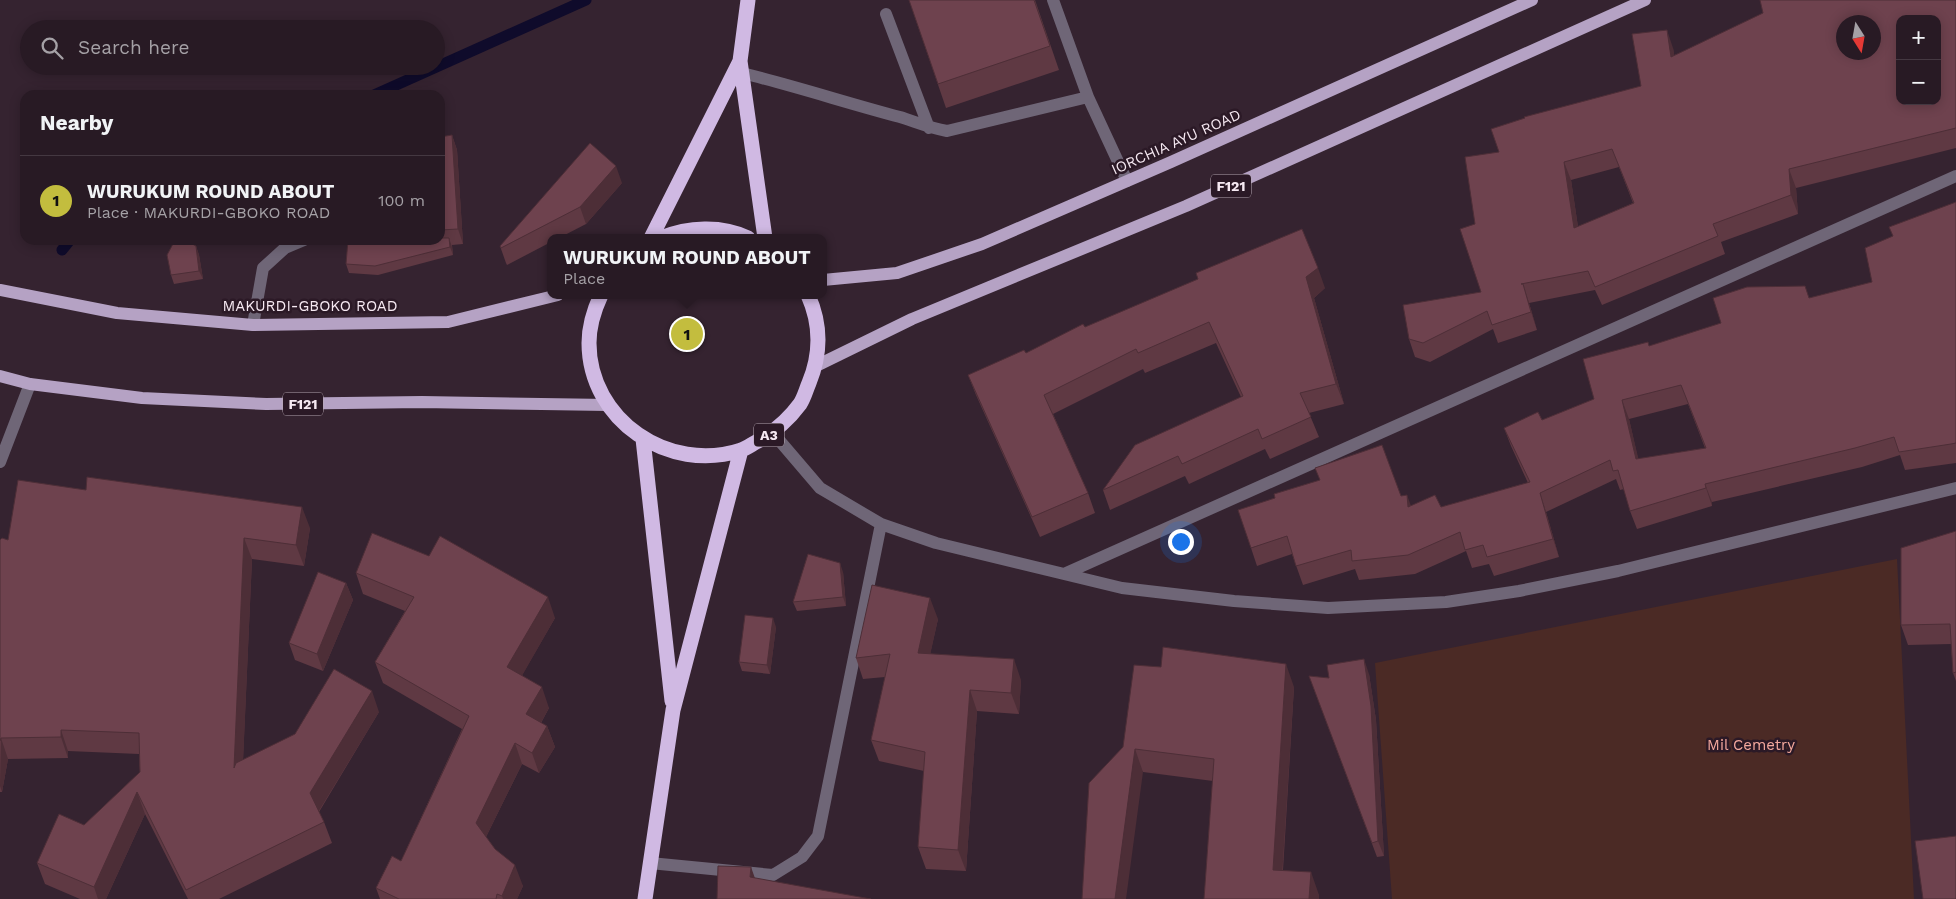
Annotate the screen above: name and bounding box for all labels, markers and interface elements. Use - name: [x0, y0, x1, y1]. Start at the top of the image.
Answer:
- north arrow: [1836, 15, 1881, 60]
- map controls: [1896, 15, 1941, 105]
- button: +: [1896, 15, 1941, 60]
- search box: [20, 20, 445, 75]
- icon: search: [38, 34, 66, 62]
- text: Search here: [78, 36, 189, 59]
- button: −: [1896, 60, 1941, 105]
- street label: IORCHIA AYU ROAD: [1108, 105, 1244, 179]
- text: Nearby: [40, 110, 113, 135]
- road number: F121: [1211, 175, 1251, 198]
- text: WURUKUM ROUND ABOUT: [87, 180, 334, 203]
- text: 1: [53, 191, 59, 210]
- text: 100 m: [378, 191, 425, 210]
- text: Place · MAKURDI-GBOKO ROAD: [87, 203, 330, 222]
- popup: [547, 234, 827, 299]
- text: WURUKUM ROUND ABOUT: [563, 246, 811, 269]
- text: Place: [563, 269, 605, 288]
- street label: MAKURDI-GBOKO ROAD: [222, 297, 398, 315]
- pin: 1: [671, 315, 703, 353]
- road number: F121: [283, 392, 323, 416]
- road number: A3: [754, 424, 784, 446]
- your location: [1168, 529, 1194, 555]
- park label: Mil Cemetry: [1707, 736, 1795, 754]

